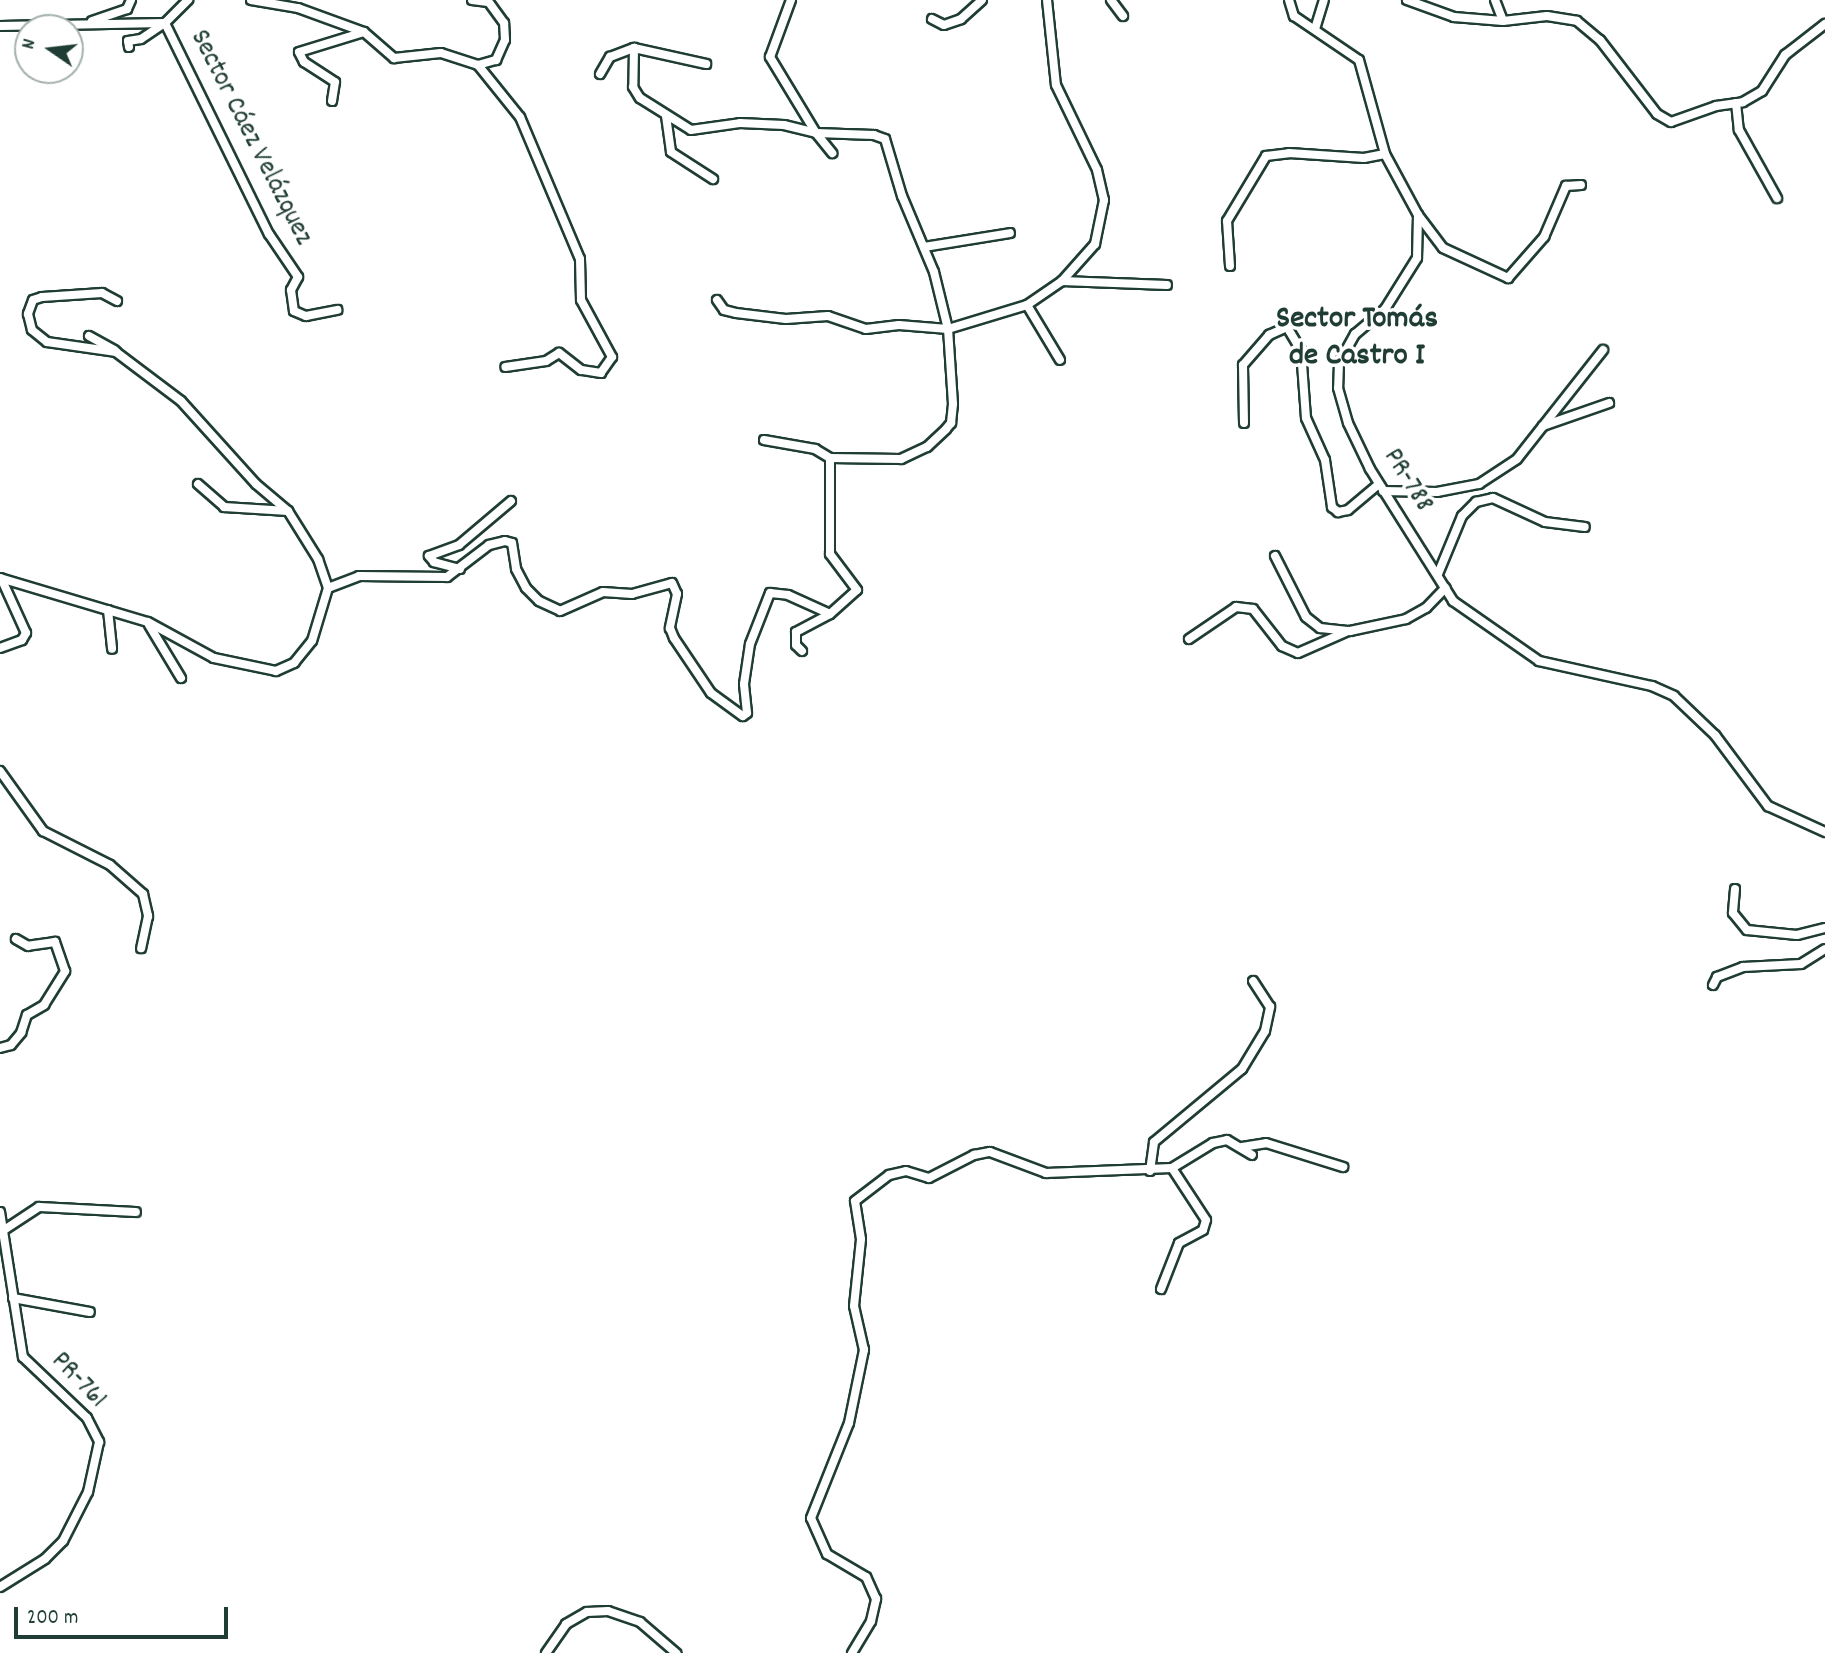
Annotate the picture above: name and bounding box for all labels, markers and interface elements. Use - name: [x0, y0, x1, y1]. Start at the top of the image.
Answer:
- north arrow: [14, 14, 84, 84]
- street label: Sector Cáez Velázquez: [181, 25, 319, 251]
- text: N: [16, 36, 44, 52]
- district label: Sector Tomás de Castro I: [1276, 302, 1438, 377]
- street label: PR-788: [1374, 443, 1440, 519]
- street label: PR-761: [43, 1345, 113, 1417]
- scale bar: [18, 1594, 231, 1638]
- text: 200 m: [27, 1604, 78, 1634]

